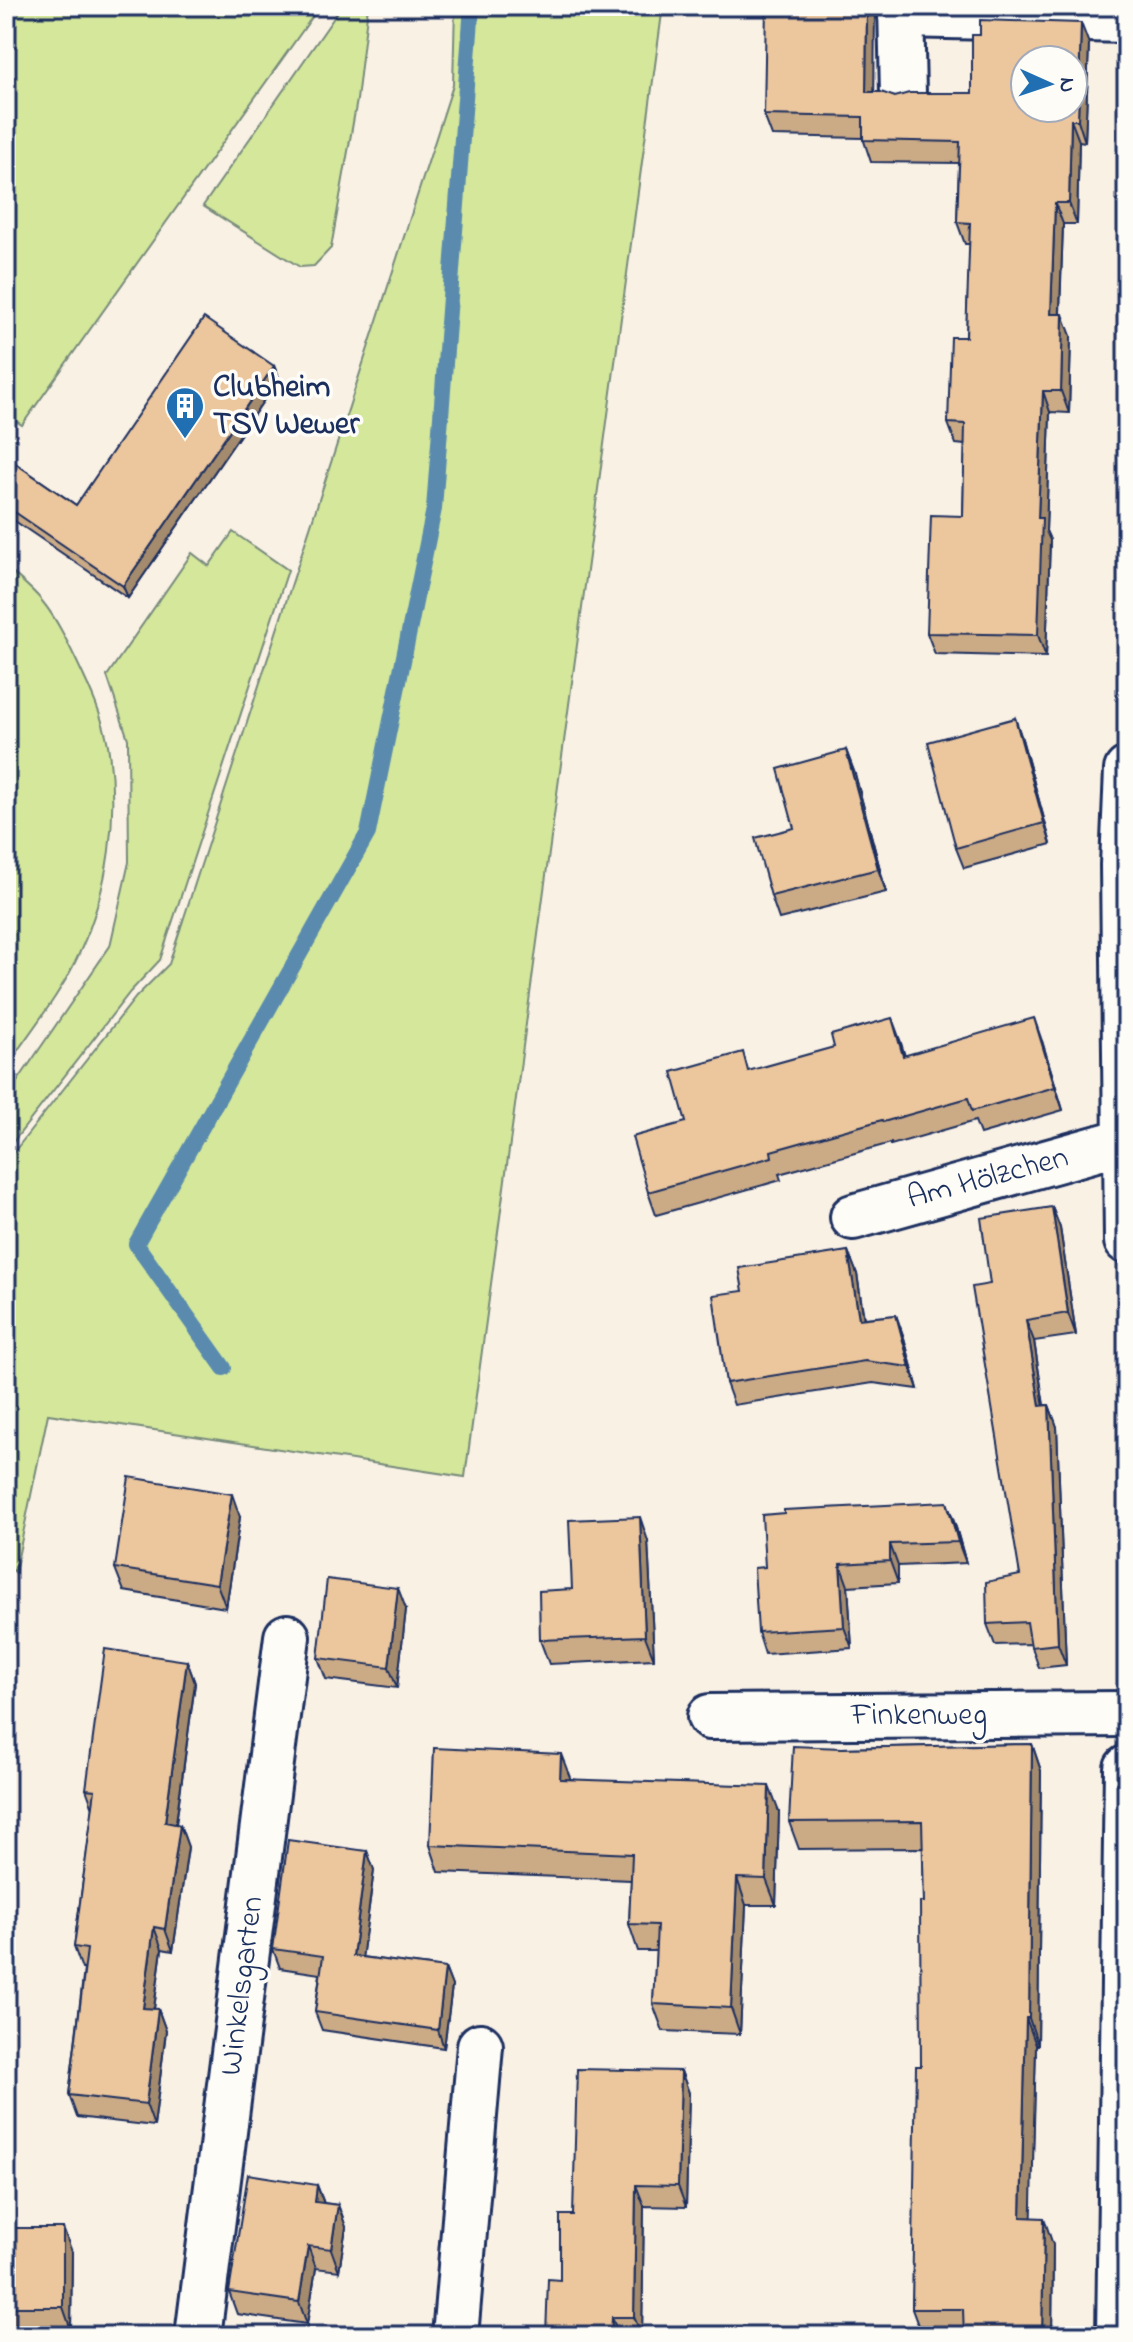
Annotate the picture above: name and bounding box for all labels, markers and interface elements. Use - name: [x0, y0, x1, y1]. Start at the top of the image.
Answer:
- north arrow: [1009, 44, 1089, 124]
- text: N: [1050, 77, 1082, 93]
- place label: Clubheim TSV Wewer: [213, 365, 360, 449]
- building icon: Clubheim TSV Wewer: [164, 385, 206, 440]
- street label: Am Hölzchen: [902, 1135, 1074, 1223]
- street label: Finkenweg: [850, 1693, 987, 1740]
- street label: Winkelsgarten: [209, 1894, 277, 2078]

